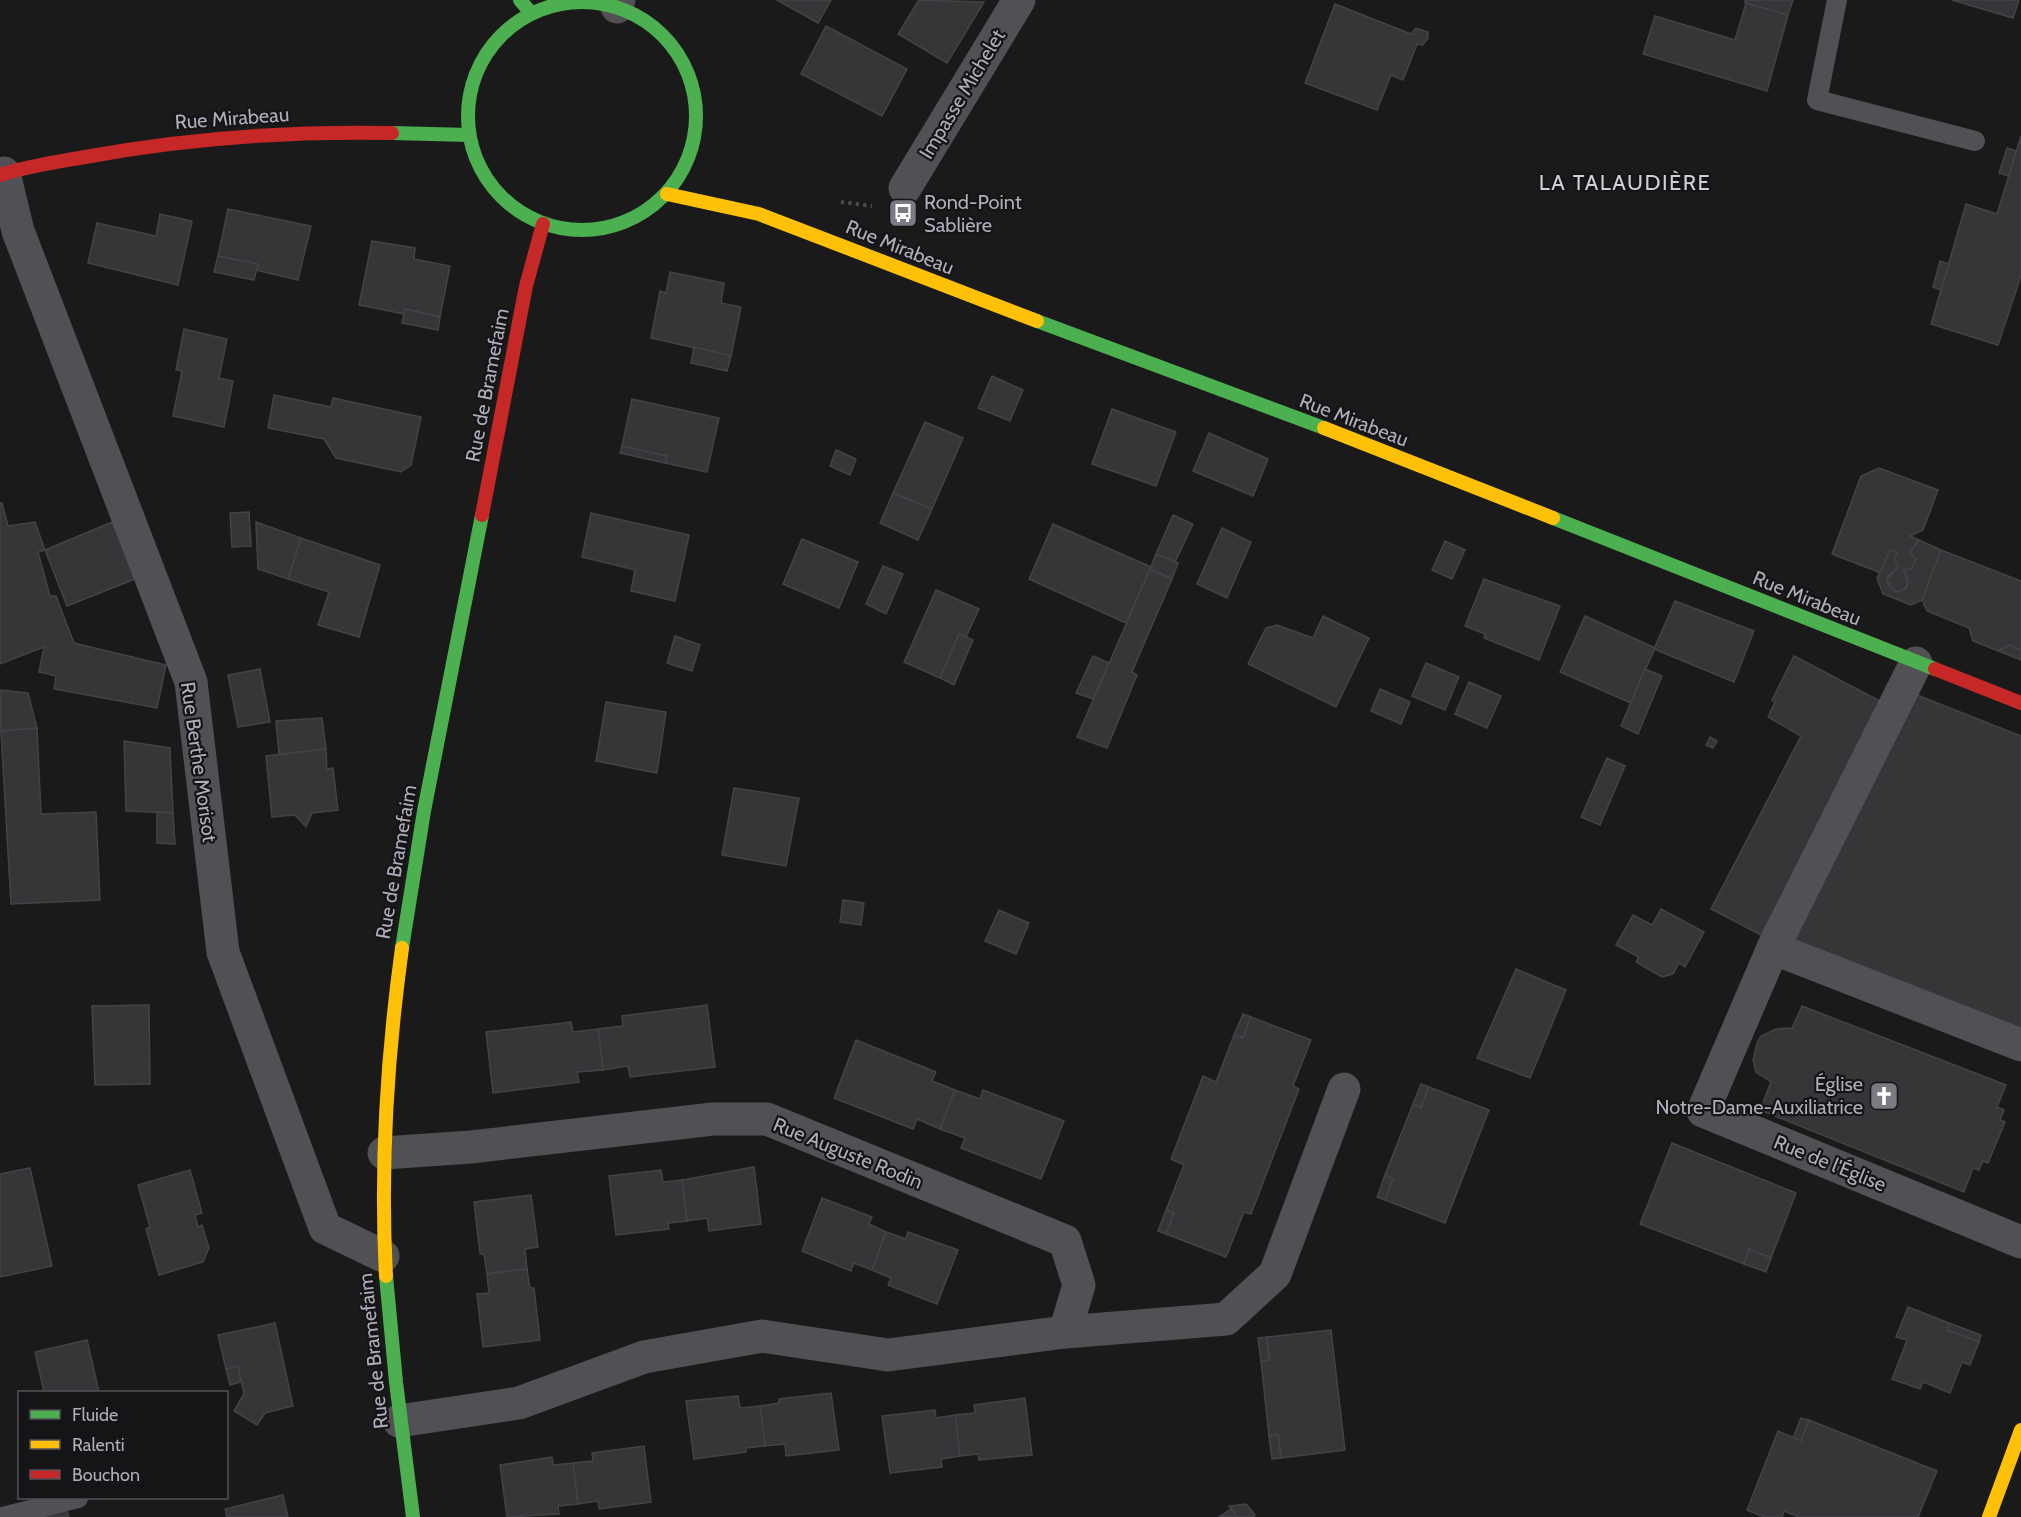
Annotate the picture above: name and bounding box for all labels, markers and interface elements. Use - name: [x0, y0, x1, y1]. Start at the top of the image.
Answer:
- street label: Impasse Michelet: [914, 25, 1010, 163]
- street label: Rue Mirabeau: [174, 102, 290, 134]
- district label: LA TALAUDIÈRE: [1539, 169, 1711, 196]
- place label: Rond-Point Sablière: [924, 190, 1022, 237]
- bus stop icon: Rond-Point Sablière: [887, 197, 919, 229]
- street label: Rue Mirabeau: [842, 214, 958, 280]
- street label: Rue de Bramefaim: [460, 306, 514, 464]
- street label: Rue Mirabeau: [1296, 388, 1412, 452]
- street label: Rue Mirabeau: [1749, 565, 1865, 631]
- street label: Rue Berthe Morisot: [176, 680, 222, 844]
- street label: Rue de Bramefaim: [371, 783, 421, 941]
- place label: Église Notre-Dame-Auxiliatrice: [1655, 1072, 1863, 1119]
- church icon: Église Notre-Dame-Auxiliatrice: [1868, 1080, 1900, 1112]
- street label: Rue Auguste Rodin: [770, 1112, 926, 1194]
- street label: Rue de l'Église: [1770, 1130, 1890, 1196]
- street label: Rue de Bramefaim: [353, 1272, 393, 1430]
- legend: [18, 1391, 228, 1499]
- text: Fluide: [72, 1404, 118, 1426]
- text: Ralenti: [72, 1434, 125, 1456]
- text: Bouchon: [72, 1464, 140, 1486]

